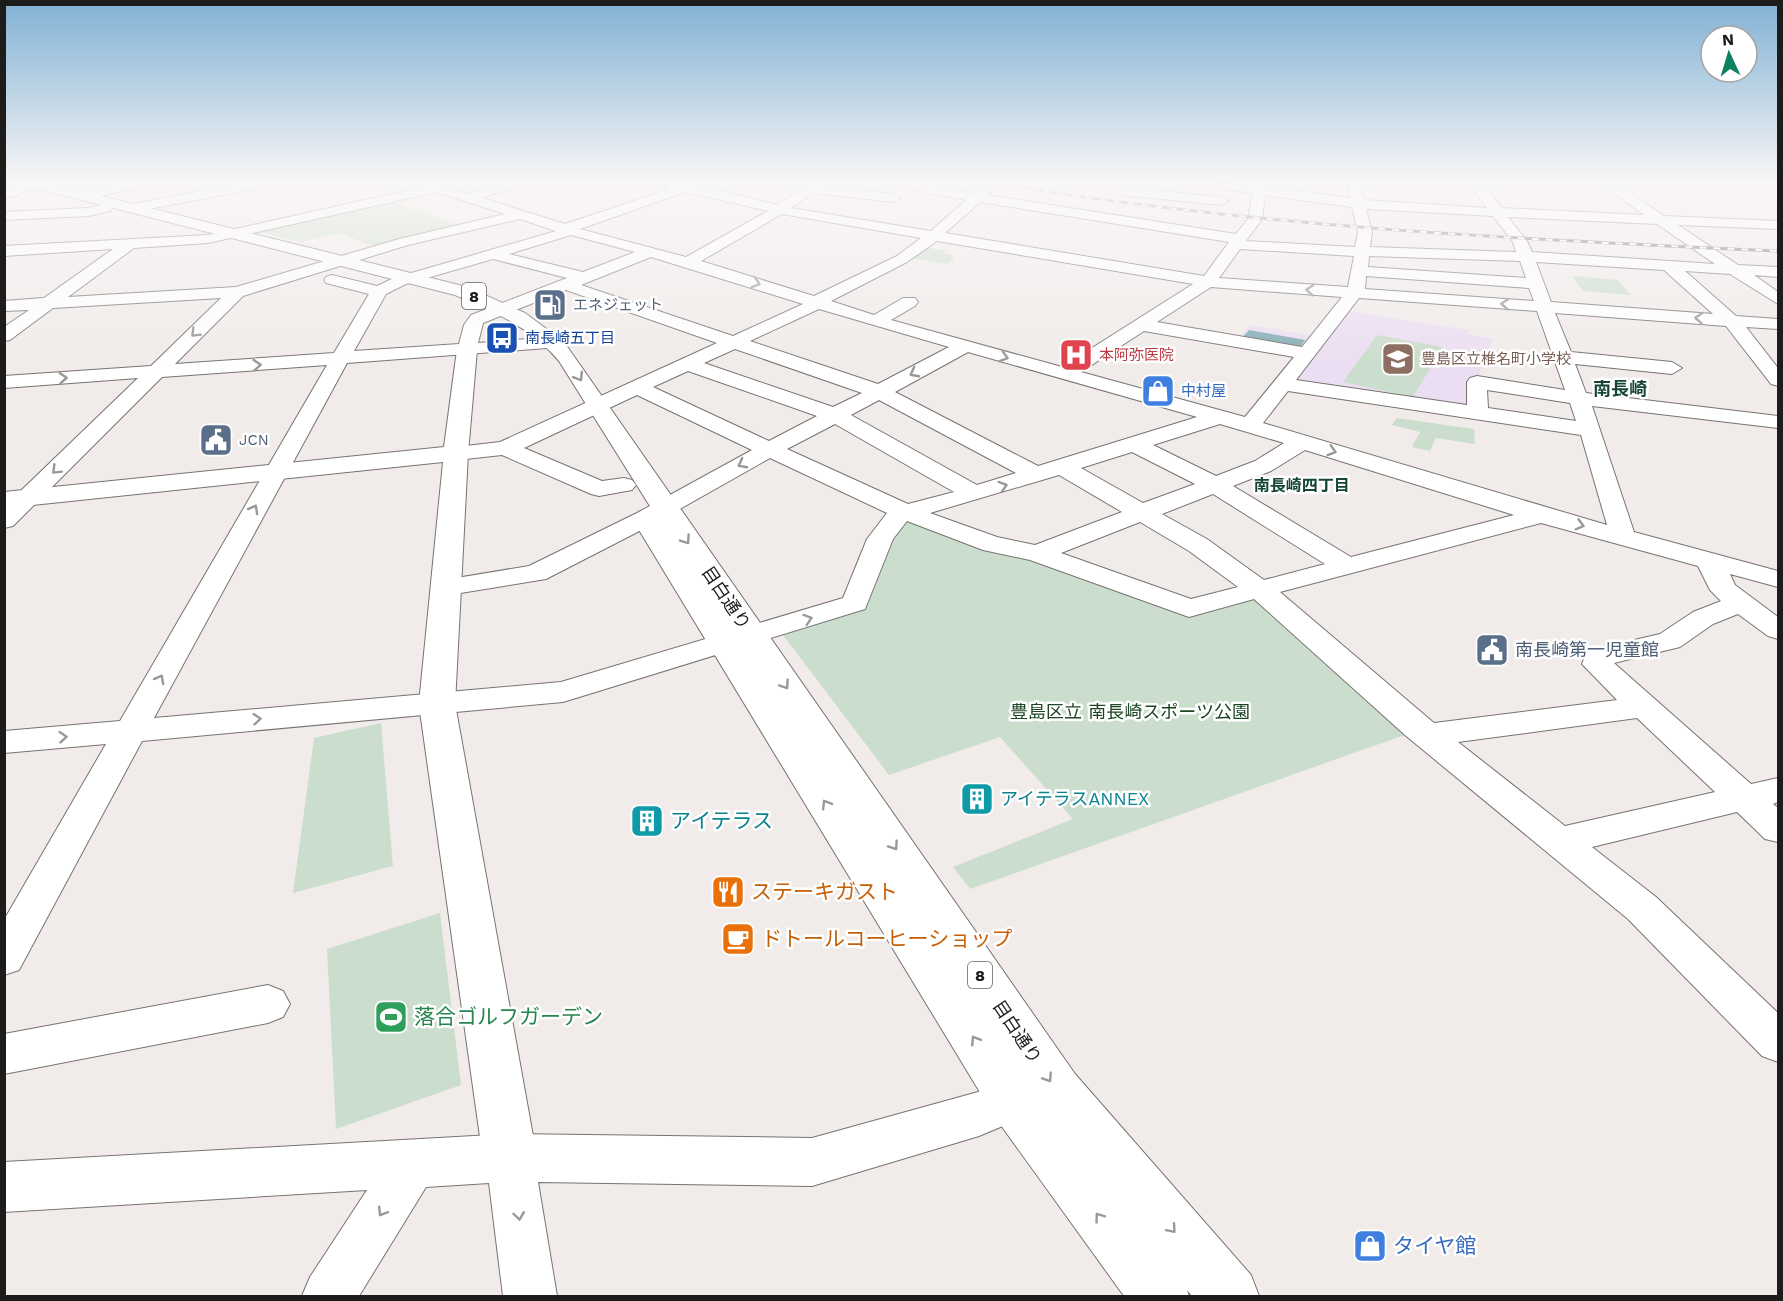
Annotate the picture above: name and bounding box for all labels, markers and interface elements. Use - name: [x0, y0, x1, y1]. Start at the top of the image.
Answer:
- north arrow: [1699, 24, 1759, 84]
- text: N: [1721, 30, 1735, 49]
- one-way arrow: [750, 276, 761, 289]
- road number: 8: [462, 283, 486, 309]
- one-way arrow: [1306, 283, 1315, 296]
- fuel station icon: エネジェット: [532, 287, 568, 323]
- place label: エネジェット: [573, 296, 663, 314]
- one-way arrow: [1500, 298, 1509, 311]
- one-way arrow: [1695, 312, 1704, 325]
- bus stop icon: 南長崎五丁目: [484, 320, 520, 356]
- one-way arrow: [192, 325, 203, 336]
- place label: 南長崎五丁目: [525, 329, 615, 347]
- hospital icon: 本阿弥医院: [1058, 337, 1094, 373]
- school or university icon: 豊島区立椎名町小学校: [1380, 341, 1416, 377]
- place label: 本阿弥医院: [1099, 346, 1174, 364]
- one-way arrow: [998, 350, 1009, 362]
- place label: 豊島区立椎名町小学校: [1421, 350, 1571, 368]
- one-way arrow: [253, 358, 262, 371]
- one-way arrow: [910, 366, 921, 378]
- one-way arrow: [571, 371, 583, 381]
- one-way arrow: [58, 372, 67, 385]
- shop icon: 中村屋: [1140, 373, 1176, 409]
- district label: 南長崎: [1593, 378, 1647, 399]
- place label: 中村屋: [1181, 382, 1226, 400]
- public building icon: JCN: [198, 422, 234, 458]
- place label: JCN: [239, 431, 269, 449]
- one-way arrow: [1326, 444, 1337, 457]
- one-way arrow: [737, 457, 748, 468]
- one-way arrow: [53, 462, 64, 473]
- district label: 南長崎四丁目: [1254, 476, 1350, 495]
- one-way arrow: [997, 481, 1008, 493]
- one-way arrow: [247, 505, 258, 515]
- one-way arrow: [1574, 518, 1584, 531]
- one-way arrow: [679, 533, 690, 544]
- street label: 目白通り: [698, 562, 755, 633]
- one-way arrow: [802, 613, 813, 626]
- public building icon: 南長崎第一児童館: [1474, 632, 1510, 668]
- place label: 南長崎第一児童館: [1515, 639, 1659, 660]
- one-way arrow: [153, 675, 164, 686]
- one-way arrow: [778, 678, 789, 689]
- park label: 豊島区立 南長崎スポーツ公園: [1010, 701, 1250, 722]
- one-way arrow: [252, 713, 261, 726]
- one-way arrow: [58, 731, 67, 744]
- building icon: アイテラスANNEX: [959, 781, 995, 817]
- place label: アイテラスANNEX: [1000, 788, 1149, 809]
- one-way arrow: [822, 800, 834, 810]
- building icon: アイテラス: [629, 803, 665, 839]
- place label: アイテラス: [670, 808, 773, 833]
- one-way arrow: [887, 840, 898, 851]
- restaurant icon: ステーキガスト: [710, 874, 746, 910]
- place label: ステーキガスト: [751, 879, 898, 904]
- cafe icon: ドトールコーヒーショップ: [720, 921, 756, 957]
- place label: ドトールコーヒーショップ: [761, 926, 1012, 951]
- road number: 8: [968, 962, 992, 988]
- street label: 目白通り: [989, 996, 1046, 1067]
- sports icon: 落合ゴルフガーデン: [373, 999, 409, 1035]
- place label: 落合ゴルフガーデン: [414, 1004, 603, 1029]
- one-way arrow: [971, 1036, 983, 1046]
- one-way arrow: [1041, 1072, 1052, 1083]
- one-way arrow: [378, 1206, 389, 1217]
- one-way arrow: [512, 1211, 524, 1221]
- one-way arrow: [1095, 1212, 1106, 1223]
- one-way arrow: [1165, 1222, 1176, 1233]
- shop icon: タイヤ館: [1352, 1228, 1388, 1264]
- place label: タイヤ館: [1393, 1233, 1476, 1258]

